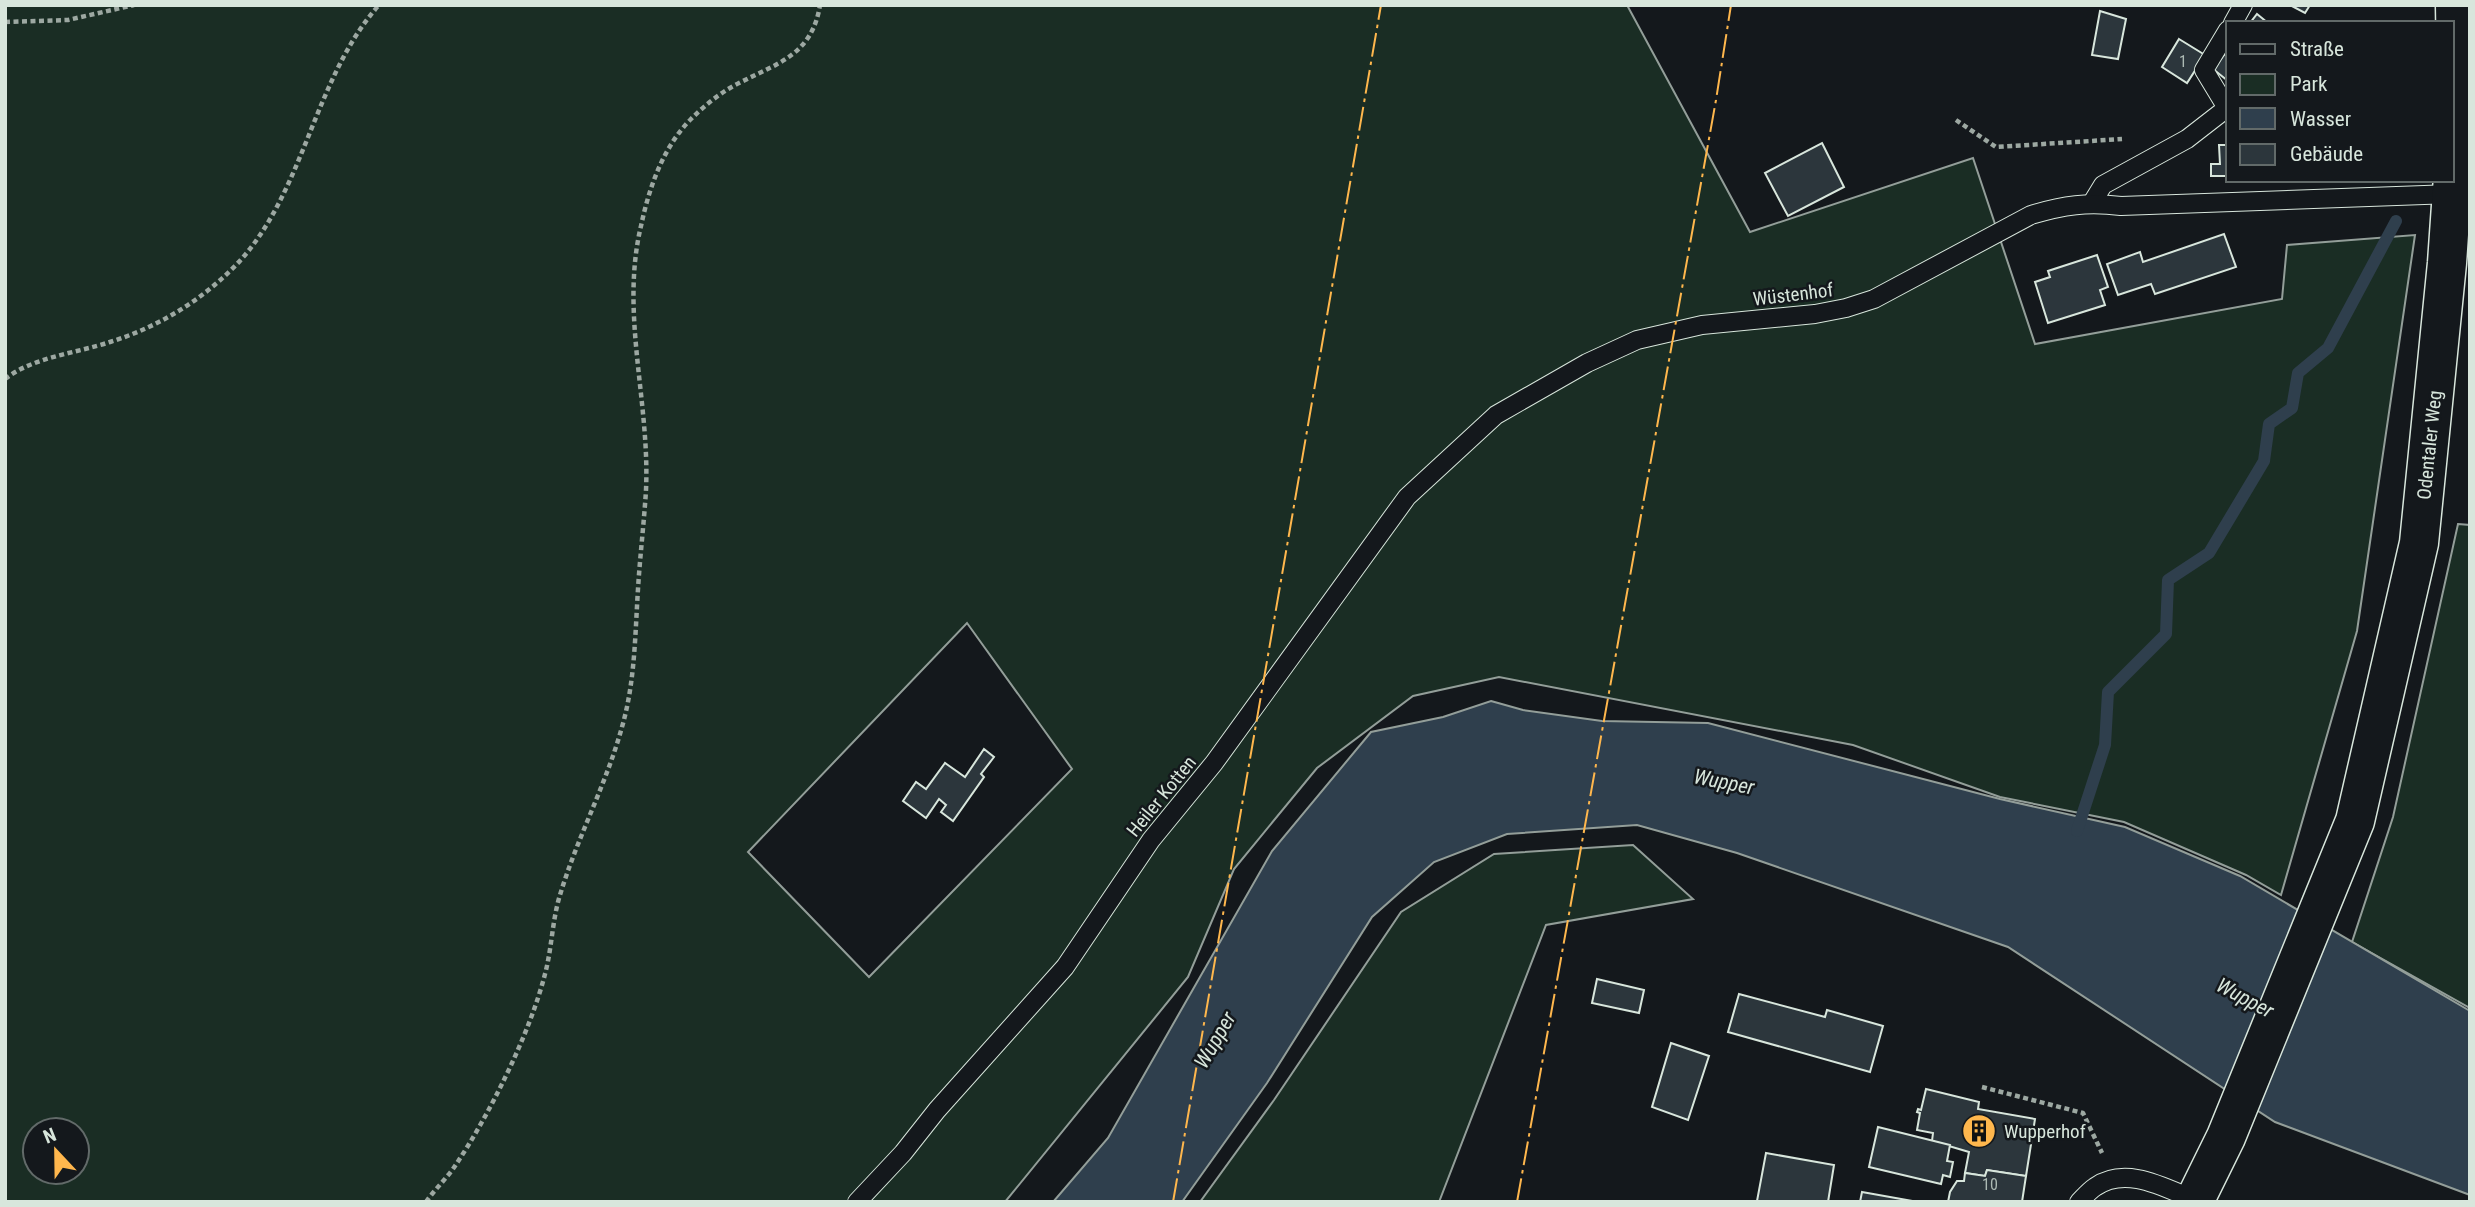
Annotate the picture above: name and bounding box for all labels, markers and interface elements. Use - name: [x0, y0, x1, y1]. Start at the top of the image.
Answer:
- legend: [2226, 21, 2454, 182]
- text: Straße: [2290, 37, 2344, 61]
- house number: 1: [2179, 52, 2187, 71]
- text: Park: [2290, 72, 2328, 96]
- text: Wasser: [2290, 107, 2351, 131]
- text: Gebäude: [2290, 142, 2363, 166]
- street label: Wüstenhof: [1752, 278, 1834, 311]
- street label: Odentaler Weg: [2412, 389, 2447, 501]
- street label: Heiler Kotten: [1122, 751, 1201, 841]
- water label: Wupper: [1692, 764, 1757, 800]
- water label: Wupper: [2212, 973, 2278, 1023]
- water label: Wupper: [1189, 1007, 1241, 1072]
- building icon: Wupperhof: [1960, 1112, 1998, 1150]
- north arrow: [21, 1116, 91, 1186]
- place label: Wupperhof: [2004, 1120, 2086, 1143]
- text: N: [40, 1123, 60, 1149]
- house number: 10: [1982, 1175, 1998, 1194]

